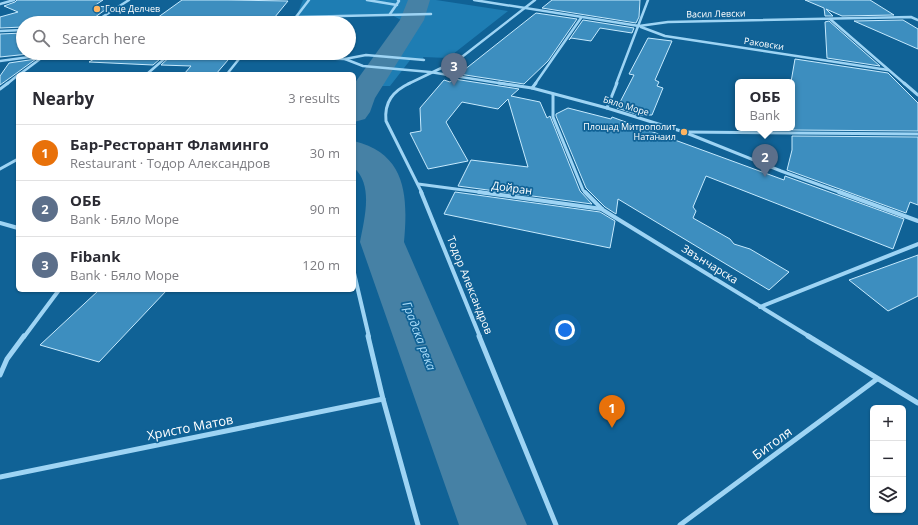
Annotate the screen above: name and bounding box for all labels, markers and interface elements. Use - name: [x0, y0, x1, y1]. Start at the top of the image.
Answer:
- place label: Гоце Делчев: [105, 2, 160, 15]
- marker: Гоце Делчев: [92, 4, 102, 14]
- street label: Васил Левски: [686, 6, 746, 21]
- search box: [16, 16, 356, 60]
- icon: search: [30, 27, 52, 49]
- text: Search here: [62, 28, 146, 48]
- street label: Раковски: [743, 34, 785, 53]
- pin: 3: [441, 53, 467, 86]
- popup: [735, 79, 795, 131]
- text: ОББ: [749, 86, 781, 106]
- text: Nearby: [32, 87, 94, 110]
- text: 3 results: [288, 89, 340, 107]
- street label: Бяло Море: [602, 92, 651, 119]
- text: Bank: [749, 106, 780, 124]
- place label: Площад Митрополит Натанаил: [583, 120, 677, 143]
- marker: Площад Митрополит Натанаил: [679, 127, 689, 137]
- text: Бар-Ресторант Фламинго: [70, 134, 269, 154]
- text: 1: [41, 144, 49, 162]
- text: 30 m: [310, 144, 340, 162]
- pin: 2: [752, 144, 778, 177]
- text: Restaurant · Тодор Александров: [70, 154, 270, 172]
- street label: Дойран: [491, 177, 533, 198]
- text: ОББ: [70, 190, 101, 210]
- text: 2: [41, 200, 49, 218]
- text: 90 m: [310, 200, 340, 218]
- text: Bank · Бяло Море: [70, 210, 179, 228]
- street label: Тодор Александров: [444, 233, 497, 336]
- street label: Звънчарска: [679, 240, 741, 287]
- text: Fibank: [70, 246, 121, 266]
- text: 3: [41, 256, 49, 274]
- text: 120 m: [302, 256, 340, 274]
- text: Bank · Бяло Море: [70, 266, 179, 284]
- water label: Градска река: [398, 299, 441, 373]
- your location: [555, 320, 575, 340]
- pin: 1: [599, 395, 625, 428]
- map controls: [870, 405, 906, 513]
- button: +: [870, 405, 906, 441]
- street label: Христо Матов: [145, 410, 235, 444]
- street label: Битоля: [749, 423, 795, 463]
- button: −: [870, 441, 906, 477]
- button: layers: [870, 477, 906, 513]

